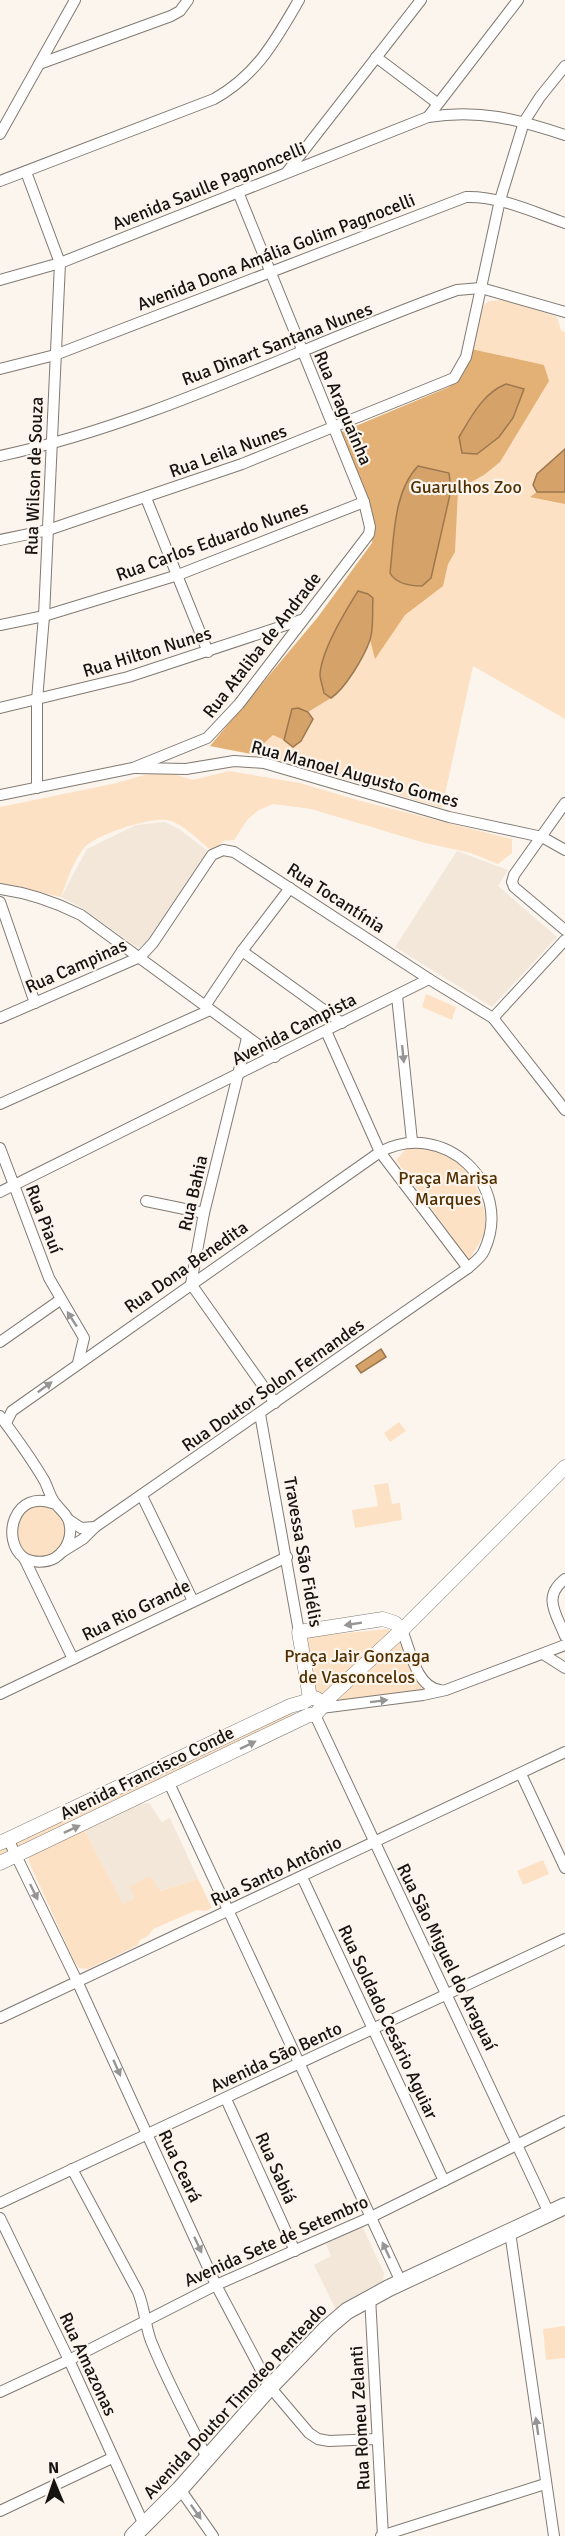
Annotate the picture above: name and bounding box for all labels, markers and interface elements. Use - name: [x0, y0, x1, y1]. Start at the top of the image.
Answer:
- street label: Avenida Saulle Pagnoncelli: [109, 137, 309, 235]
- street label: Avenida Dona Amália Golim Pagnocelli: [134, 189, 418, 315]
- street label: Rua Dinart Santana Nunes: [179, 297, 375, 390]
- street label: Rua Araguaínha: [309, 348, 377, 468]
- street label: Rua Wilson de Souza: [20, 396, 48, 556]
- street label: Rua Leila Nunes: [166, 420, 290, 482]
- park label: Guarulhos Zoo: [410, 476, 522, 498]
- street label: Rua Carlos Eduardo Nunes: [113, 496, 311, 586]
- street label: Rua Ataliba de Andrade: [198, 568, 326, 722]
- street label: Rua Hilton Nunes: [80, 622, 214, 682]
- street label: Rua Manoel Augusto Gomes: [249, 736, 461, 812]
- street label: Rua Tocantínia: [283, 858, 389, 938]
- street label: Rua Campinas: [22, 934, 130, 998]
- street label: Avenida Campista: [228, 988, 360, 1070]
- one-way arrow: [398, 1044, 408, 1063]
- street label: Rua Bahia: [174, 1153, 212, 1233]
- park label: Praça Marisa Marques: [398, 1167, 498, 1210]
- street label: Rua Piauí: [21, 1181, 67, 1257]
- street label: Rua Dona Benedita: [120, 1216, 252, 1318]
- one-way arrow: [67, 1311, 78, 1327]
- street label: Rua Doutor Solon Fernandes: [178, 1314, 369, 1456]
- one-way arrow: [36, 1381, 52, 1393]
- street label: Travessa São Fidélis: [279, 1475, 327, 1629]
- street label: Rua Rio Grande: [78, 1574, 194, 1646]
- one-way arrow: [343, 1620, 362, 1629]
- park label: Praça Jair Gonzaga de Vasconcelos: [284, 1645, 430, 1688]
- one-way arrow: [370, 1696, 389, 1705]
- street label: Avenida Francisco Conde: [56, 1721, 238, 1825]
- one-way arrow: [239, 1740, 256, 1749]
- one-way arrow: [63, 1825, 80, 1834]
- street label: Rua Santo Antônio: [207, 1831, 345, 1911]
- street label: Rua São Miguel do Araguaí: [392, 1860, 502, 2054]
- one-way arrow: [29, 1883, 38, 1900]
- street label: Rua Soldado Cesário Aguiar: [333, 1921, 443, 2123]
- street label: Avenida São Bento: [207, 2017, 345, 2097]
- one-way arrow: [112, 2060, 121, 2077]
- street label: Rua Ceará: [154, 2126, 206, 2206]
- street label: Rua Sabiá: [250, 2129, 302, 2207]
- street label: Avenida Sete de Setembro: [181, 2190, 371, 2292]
- one-way arrow: [193, 2237, 203, 2255]
- one-way arrow: [381, 2241, 390, 2258]
- street label: Avenida Doutor Timoteo Penteado: [139, 2299, 331, 2503]
- street label: Rua Amazonas: [54, 2309, 122, 2419]
- street label: Rua Romeu Zelanti: [345, 2345, 375, 2491]
- one-way arrow: [533, 2417, 542, 2436]
- north arrow: [24, 2452, 84, 2512]
- text: N: [48, 2458, 59, 2478]
- one-way arrow: [190, 2504, 202, 2520]

